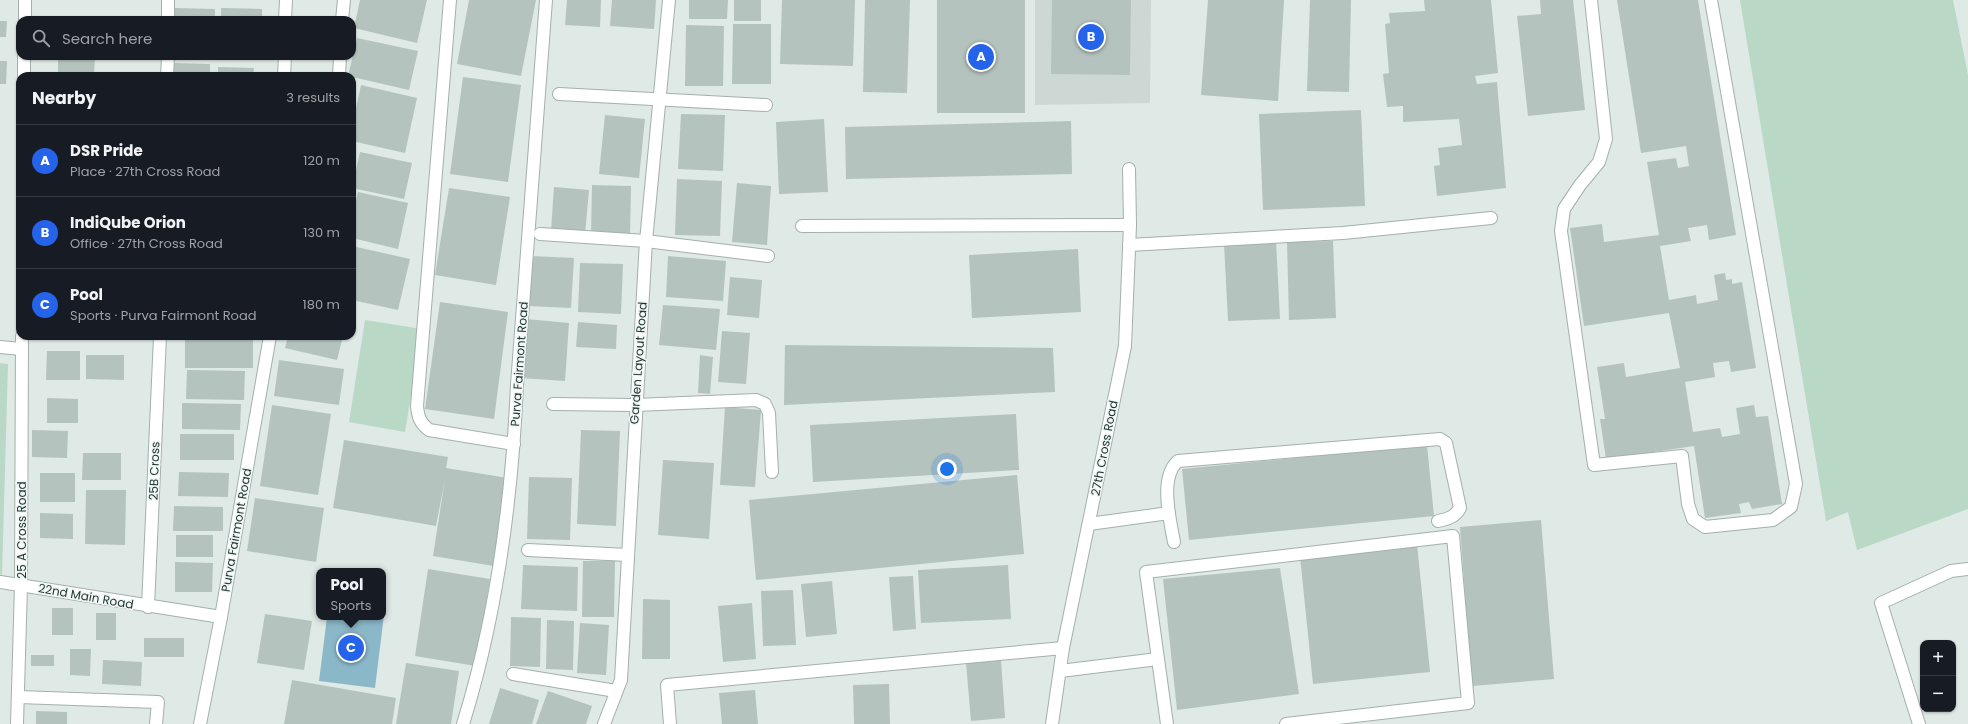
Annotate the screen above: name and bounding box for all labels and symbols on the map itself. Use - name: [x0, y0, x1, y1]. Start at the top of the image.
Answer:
- pin: B: [1078, 22, 1104, 52]
- pin: A: [968, 42, 994, 72]
- street label: Purva Fairmont Road: [506, 301, 532, 427]
- street label: Garden Layout Road: [625, 301, 651, 425]
- street label: 27th Cross Road: [1086, 399, 1122, 497]
- street label: 25B Cross: [144, 441, 164, 501]
- your location: [937, 459, 957, 479]
- street label: Purva Fairmont Road: [217, 467, 255, 593]
- street label: 25 A Cross Road: [13, 481, 30, 579]
- street label: 22nd Main Road: [37, 579, 135, 613]
- pin: C: [338, 633, 364, 663]

